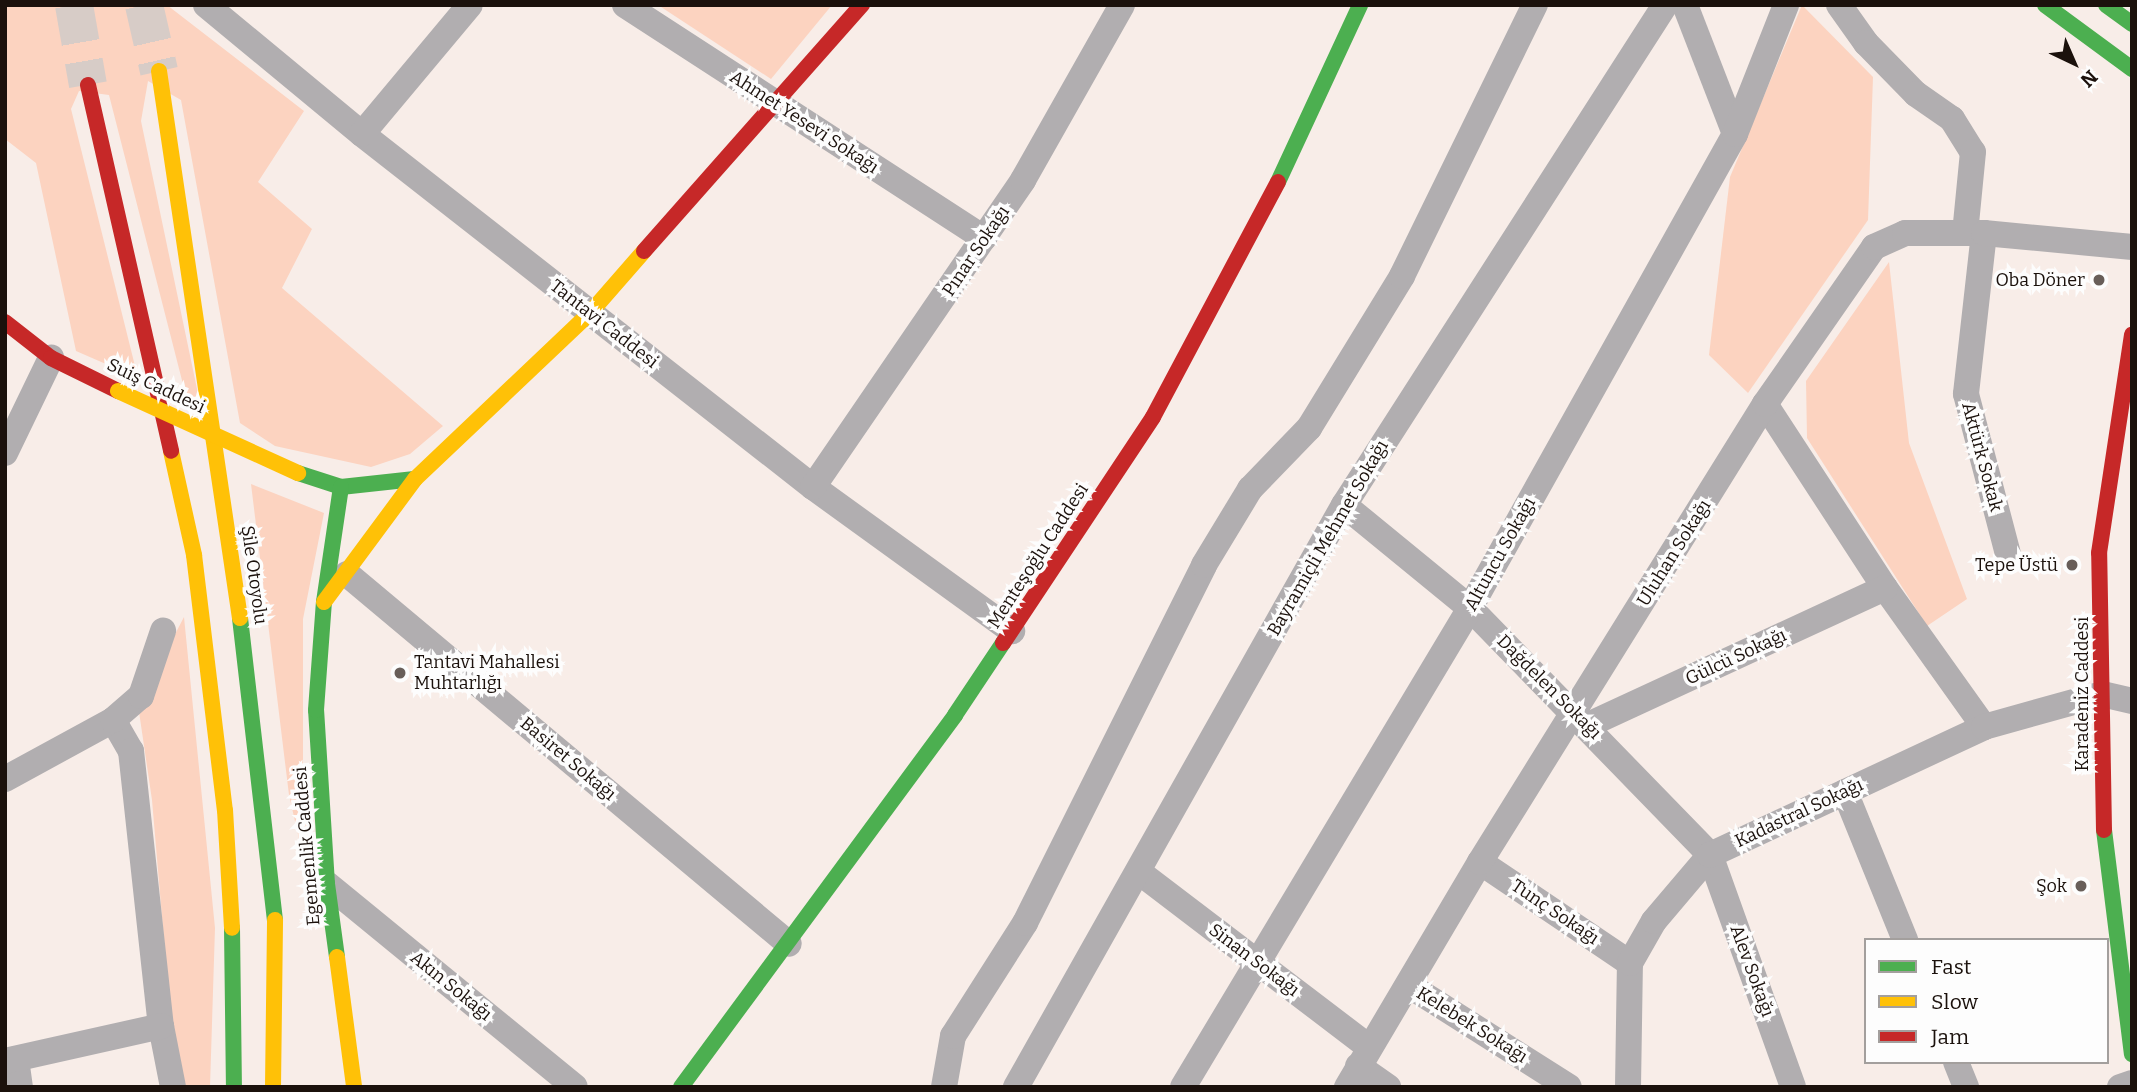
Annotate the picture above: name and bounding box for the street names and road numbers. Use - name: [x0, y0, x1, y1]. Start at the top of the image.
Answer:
- street label: Ahmet Yesevi Sokağı: [726, 66, 882, 178]
- street label: Pınar Sokağı: [938, 202, 1014, 300]
- street label: Tantavi Caddesi: [546, 275, 662, 373]
- street label: Suiş Caddesi: [104, 354, 208, 418]
- street label: Aktürk Sokak: [1957, 400, 2007, 514]
- street label: Bayramiçli Mehmet Sokağı: [1263, 436, 1393, 640]
- street label: Menteşoğlu Caddesi: [983, 480, 1093, 632]
- street label: Altuncu Sokağı: [1460, 494, 1540, 614]
- street label: Uluhan Sokağı: [1633, 496, 1715, 610]
- street label: Şile Otoyolu: [236, 524, 272, 626]
- street label: Karadeniz Caddesi: [2071, 617, 2093, 771]
- street label: Gülcü Sokağı: [1682, 624, 1790, 690]
- street label: Dağdelen Sokağı: [1492, 630, 1606, 744]
- street label: Basiret Sokağı: [516, 713, 620, 805]
- street label: Egemenlik Caddesi: [289, 766, 325, 926]
- street label: Kadastral Sokağı: [1732, 774, 1866, 852]
- street label: Tunç Sokağı: [1507, 875, 1603, 949]
- street label: Sinan Sokağı: [1205, 919, 1303, 1001]
- street label: Alev Sokağı: [1725, 922, 1779, 1020]
- street label: Akın Sokağı: [406, 947, 496, 1025]
- street label: Kelebek Sokağı: [1413, 982, 1531, 1068]

